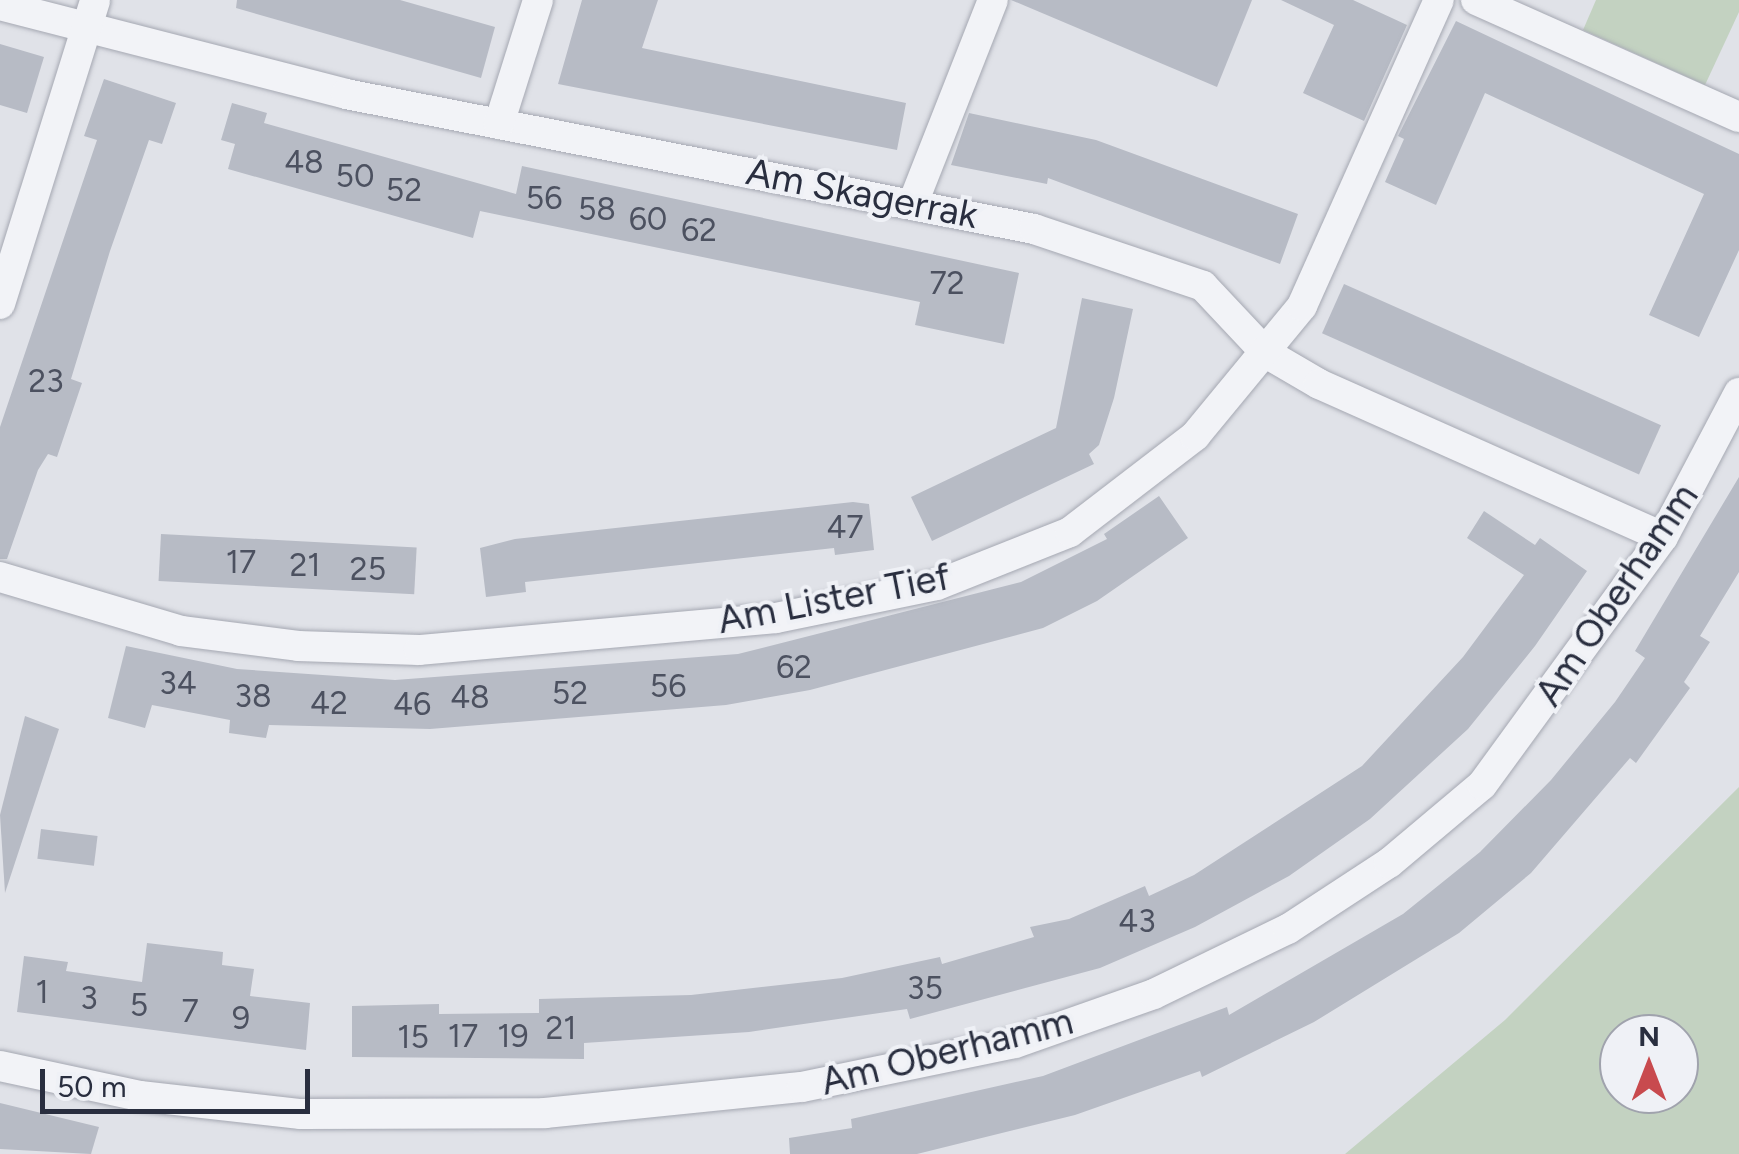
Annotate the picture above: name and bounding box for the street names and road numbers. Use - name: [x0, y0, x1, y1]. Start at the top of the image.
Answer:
- street label: Am Skagerrak: [742, 149, 982, 239]
- street label: Am Oberhamm: [1526, 475, 1708, 715]
- street label: Am Lister Tief: [714, 554, 954, 644]
- street label: Am Oberhamm: [816, 999, 1078, 1105]

